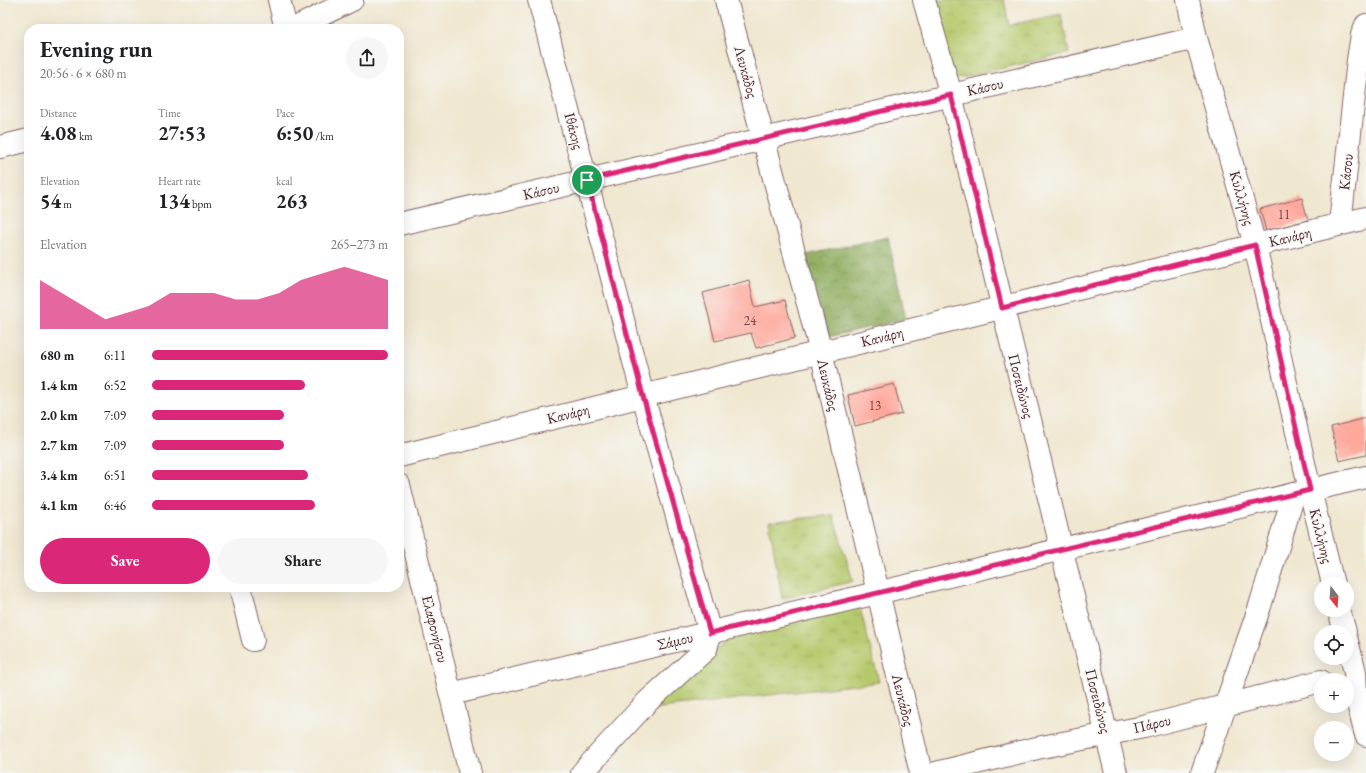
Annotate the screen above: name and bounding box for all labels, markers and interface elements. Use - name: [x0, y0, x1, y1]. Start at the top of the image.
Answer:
- text: Evening run: [40, 35, 153, 64]
- button: share: [346, 37, 388, 79]
- street label: Λευκάδος: [730, 43, 763, 100]
- text: 20:56 · 6 × 680 m: [40, 65, 127, 82]
- street label: Κάσου: [965, 73, 1005, 100]
- text: Distance: [40, 106, 77, 120]
- text: Time: [158, 106, 181, 120]
- text: Pace: [276, 106, 294, 120]
- street label: Ιθάκης: [560, 110, 589, 151]
- text: 4.08: [40, 120, 77, 146]
- text: 27:53: [158, 120, 206, 146]
- text: 6:50: [276, 120, 313, 146]
- text: km: [77, 129, 93, 143]
- text: /km: [313, 129, 334, 143]
- street label: Κάσου: [1334, 153, 1357, 191]
- pin: [570, 163, 604, 197]
- street label: Κυλλήνης: [1226, 168, 1259, 227]
- icon: arrive: [576, 169, 598, 191]
- text: Elevation: [40, 174, 80, 188]
- text: Heart rate: [158, 174, 201, 188]
- text: kcal: [276, 174, 293, 188]
- street label: Κάσου: [521, 177, 561, 204]
- text: 54: [40, 188, 61, 214]
- text: 134: [158, 188, 190, 214]
- text: 263: [276, 188, 308, 214]
- text: m: [61, 197, 72, 211]
- text: bpm: [190, 197, 212, 211]
- house number: 11: [1278, 206, 1290, 223]
- street label: Κανάρη: [1267, 222, 1313, 251]
- text: Elevation: [40, 236, 87, 253]
- text: 265–273 m: [331, 236, 388, 253]
- house number: 24: [744, 312, 757, 329]
- street label: Κανάρη: [859, 322, 905, 351]
- text: 680 m: [40, 347, 74, 364]
- text: 6:11: [104, 347, 126, 364]
- street label: Ποσειδώνος: [1004, 352, 1039, 420]
- street label: Λευκάδος: [813, 356, 844, 413]
- text: 1.4 km: [40, 377, 78, 394]
- text: 6:52: [104, 377, 126, 394]
- house number: 13: [869, 397, 881, 414]
- street label: Κανάρη: [545, 399, 591, 428]
- text: 2.0 km: [40, 407, 78, 424]
- text: 7:09: [104, 407, 126, 424]
- text: 2.7 km: [40, 437, 78, 454]
- text: 7:09: [104, 437, 126, 454]
- text: 3.4 km: [40, 467, 78, 484]
- text: 6:51: [104, 467, 126, 484]
- text: 4.1 km: [40, 497, 78, 514]
- text: 6:46: [104, 497, 126, 514]
- street label: Κυλλήνης: [1306, 506, 1337, 565]
- button: Save: [40, 538, 210, 584]
- button: Share: [218, 538, 388, 584]
- north arrow: [1314, 577, 1354, 617]
- map controls: [1314, 577, 1354, 761]
- street label: Ελαφονήσου: [418, 593, 453, 665]
- button: locate: [1314, 625, 1354, 665]
- street label: Σάμου: [655, 627, 695, 654]
- street label: Ποσειδώνος: [1081, 667, 1116, 735]
- street label: Λευκάδος: [888, 671, 919, 728]
- button: +: [1314, 673, 1354, 713]
- street label: Πάρου: [1131, 710, 1173, 737]
- button: −: [1314, 721, 1354, 761]

